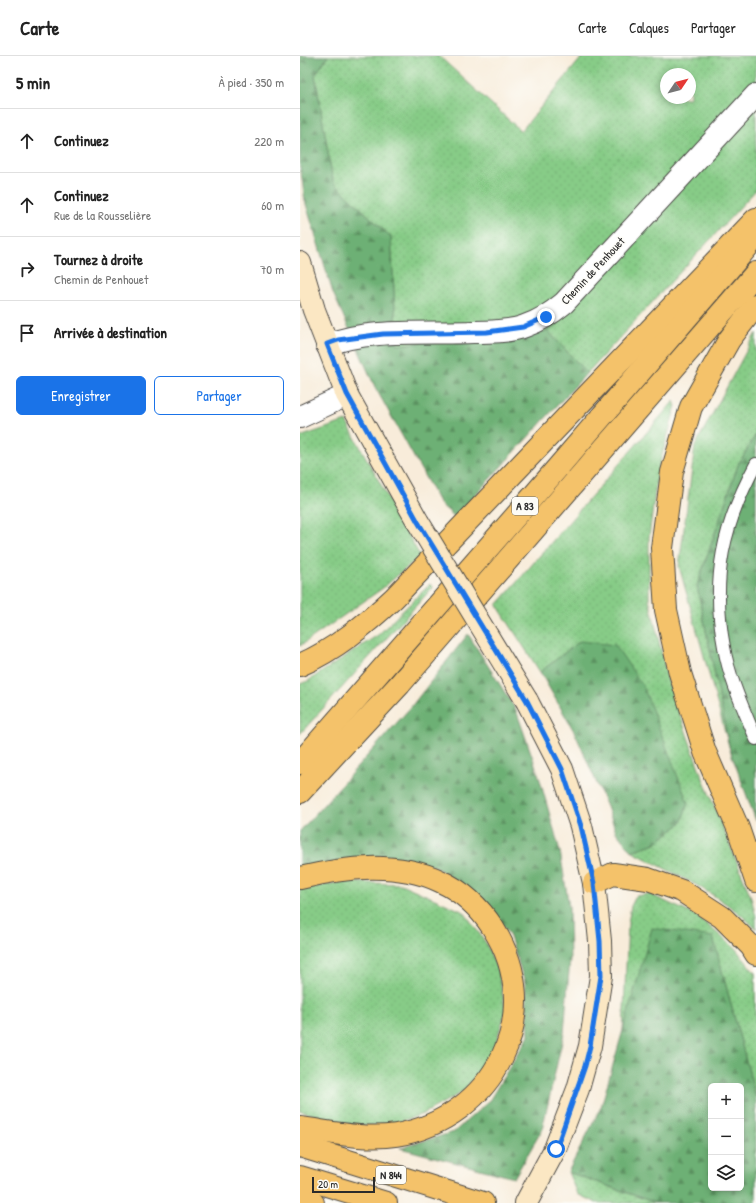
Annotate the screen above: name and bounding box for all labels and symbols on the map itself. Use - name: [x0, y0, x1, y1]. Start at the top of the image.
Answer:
- north arrow: [660, 68, 696, 104]
- street label: Chemin de Penhouet: [557, 232, 629, 308]
- route end: [537, 308, 555, 326]
- road number: A 83: [512, 497, 538, 515]
- route start: [547, 1140, 565, 1158]
- road number: N 844: [376, 1166, 406, 1184]
- scale bar: [312, 1175, 375, 1194]

